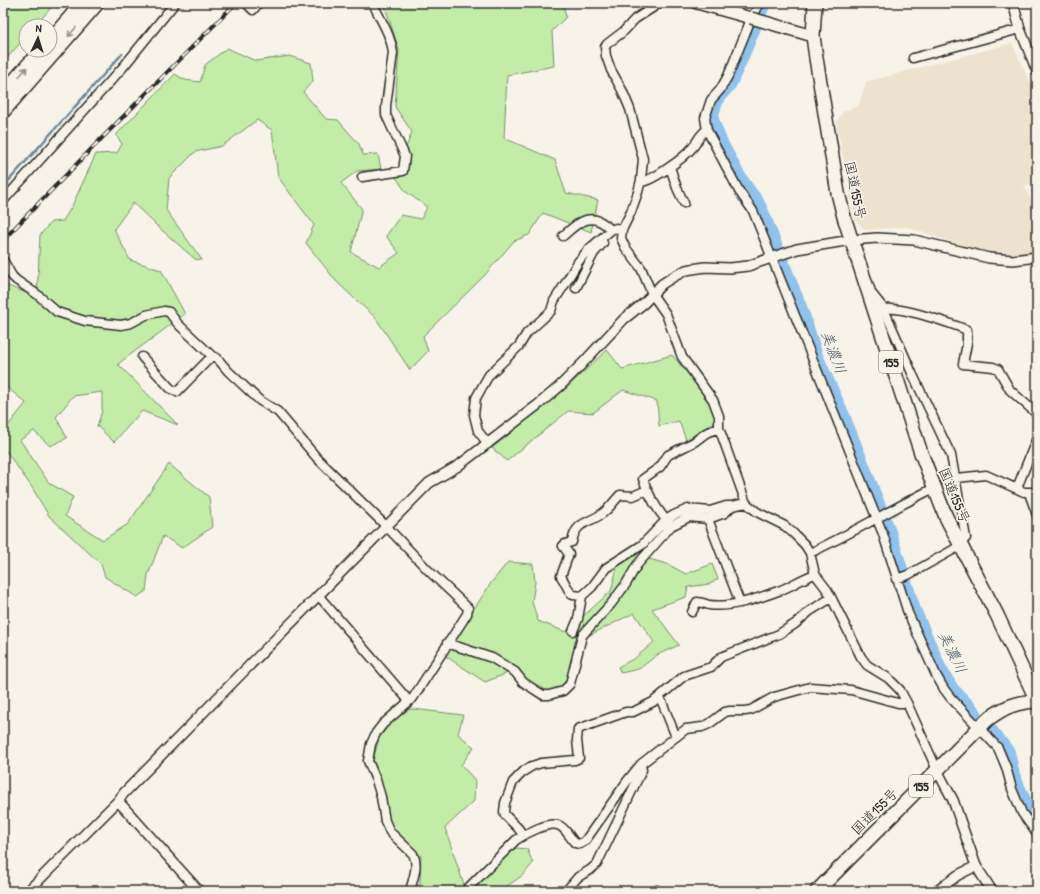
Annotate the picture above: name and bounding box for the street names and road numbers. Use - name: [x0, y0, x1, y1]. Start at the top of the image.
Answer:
- street label: 国道155号: [841, 159, 871, 221]
- road number: 155: [879, 351, 903, 373]
- street label: 国道155号: [935, 464, 975, 526]
- road number: 155: [909, 775, 933, 797]
- street label: 国道155号: [846, 783, 902, 839]

